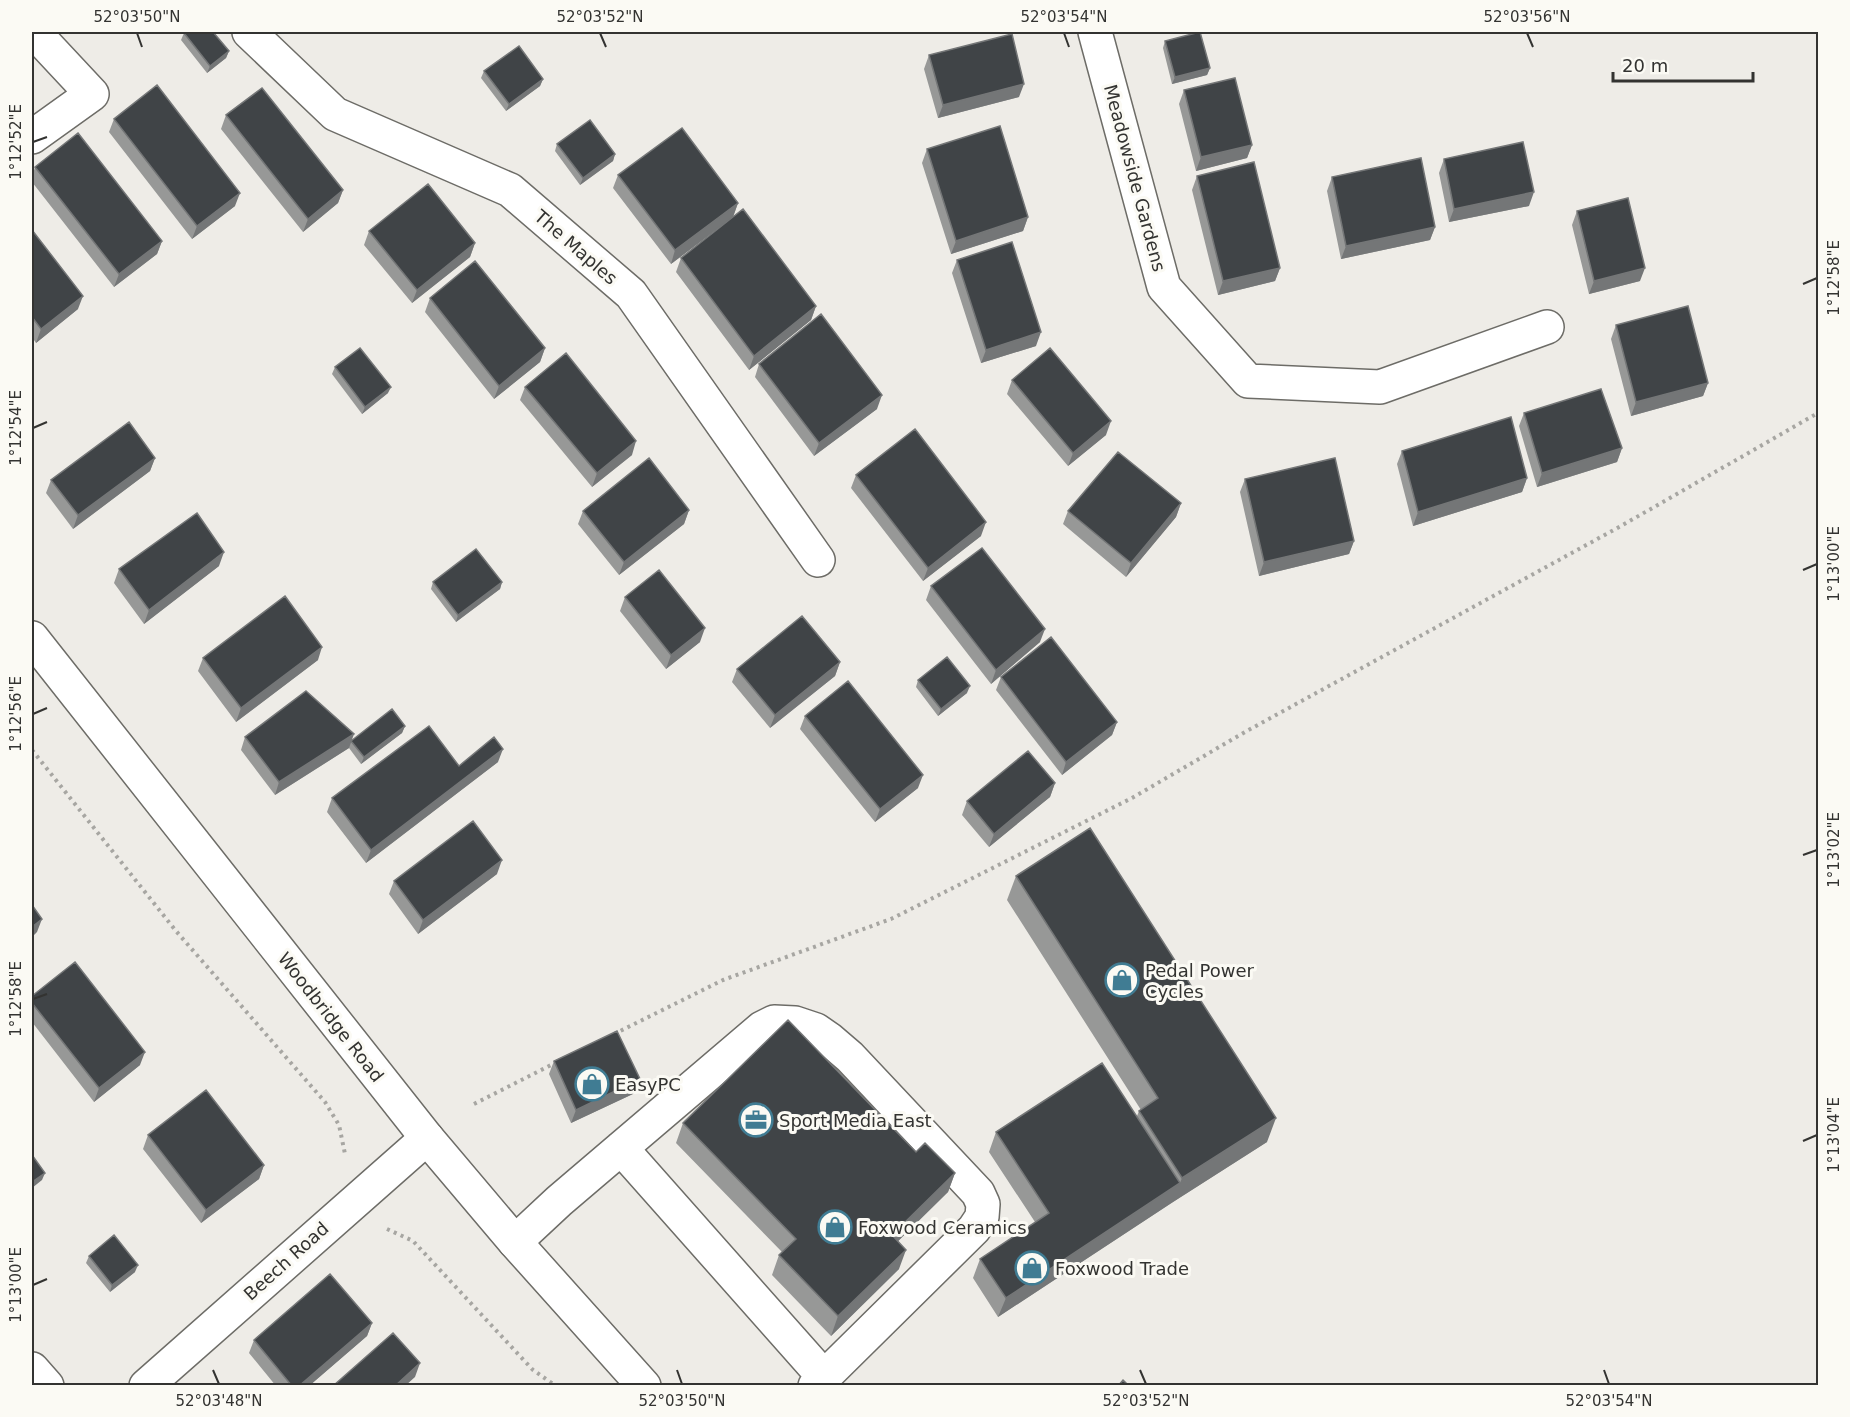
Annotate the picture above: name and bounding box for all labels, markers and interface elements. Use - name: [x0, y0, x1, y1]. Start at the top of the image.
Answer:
- text: 52°03'50"N: [93, 8, 181, 26]
- text: 52°03'52"N: [556, 8, 644, 26]
- text: 52°03'54"N: [1020, 8, 1108, 26]
- text: 52°03'56"N: [1483, 8, 1571, 26]
- scale bar: [1613, 45, 1752, 83]
- text: 20 m: [1622, 55, 1668, 76]
- street label: Meadowside Gardens: [1100, 82, 1170, 274]
- text: 1°12'52"E: [7, 104, 25, 180]
- street label: The Maples: [530, 205, 622, 289]
- text: 1°12'58"E: [1825, 240, 1843, 316]
- text: 1°12'54"E: [7, 390, 25, 466]
- text: 1°13'00"E: [1825, 526, 1843, 602]
- text: 1°12'56"E: [7, 676, 25, 752]
- text: 1°13'02"E: [1825, 812, 1843, 888]
- street label: Woodbridge Road: [274, 948, 388, 1086]
- place label: Pedal Power Cycles: [1145, 960, 1254, 1002]
- text: 1°12'58"E: [7, 961, 25, 1037]
- shop icon: Pedal Power Cycles: [1104, 962, 1140, 998]
- shop icon: EasyPC: [574, 1066, 610, 1102]
- place label: EasyPC: [615, 1074, 681, 1095]
- text: 1°13'04"E: [1825, 1097, 1843, 1173]
- office icon: Sport Media East: [738, 1102, 774, 1138]
- place label: Sport Media East: [779, 1110, 932, 1131]
- shop icon: Foxwood Ceramics: [817, 1209, 853, 1245]
- street label: Beech Road: [239, 1217, 333, 1305]
- place label: Foxwood Ceramics: [858, 1217, 1027, 1238]
- text: 1°13'00"E: [7, 1247, 25, 1323]
- shop icon: Foxwood Trade: [1014, 1250, 1050, 1286]
- place label: Foxwood Trade: [1055, 1258, 1189, 1279]
- text: 52°03'48"N: [175, 1392, 263, 1410]
- text: 52°03'50"N: [638, 1392, 726, 1410]
- text: 52°03'52"N: [1102, 1392, 1190, 1410]
- text: 52°03'54"N: [1565, 1392, 1653, 1410]

